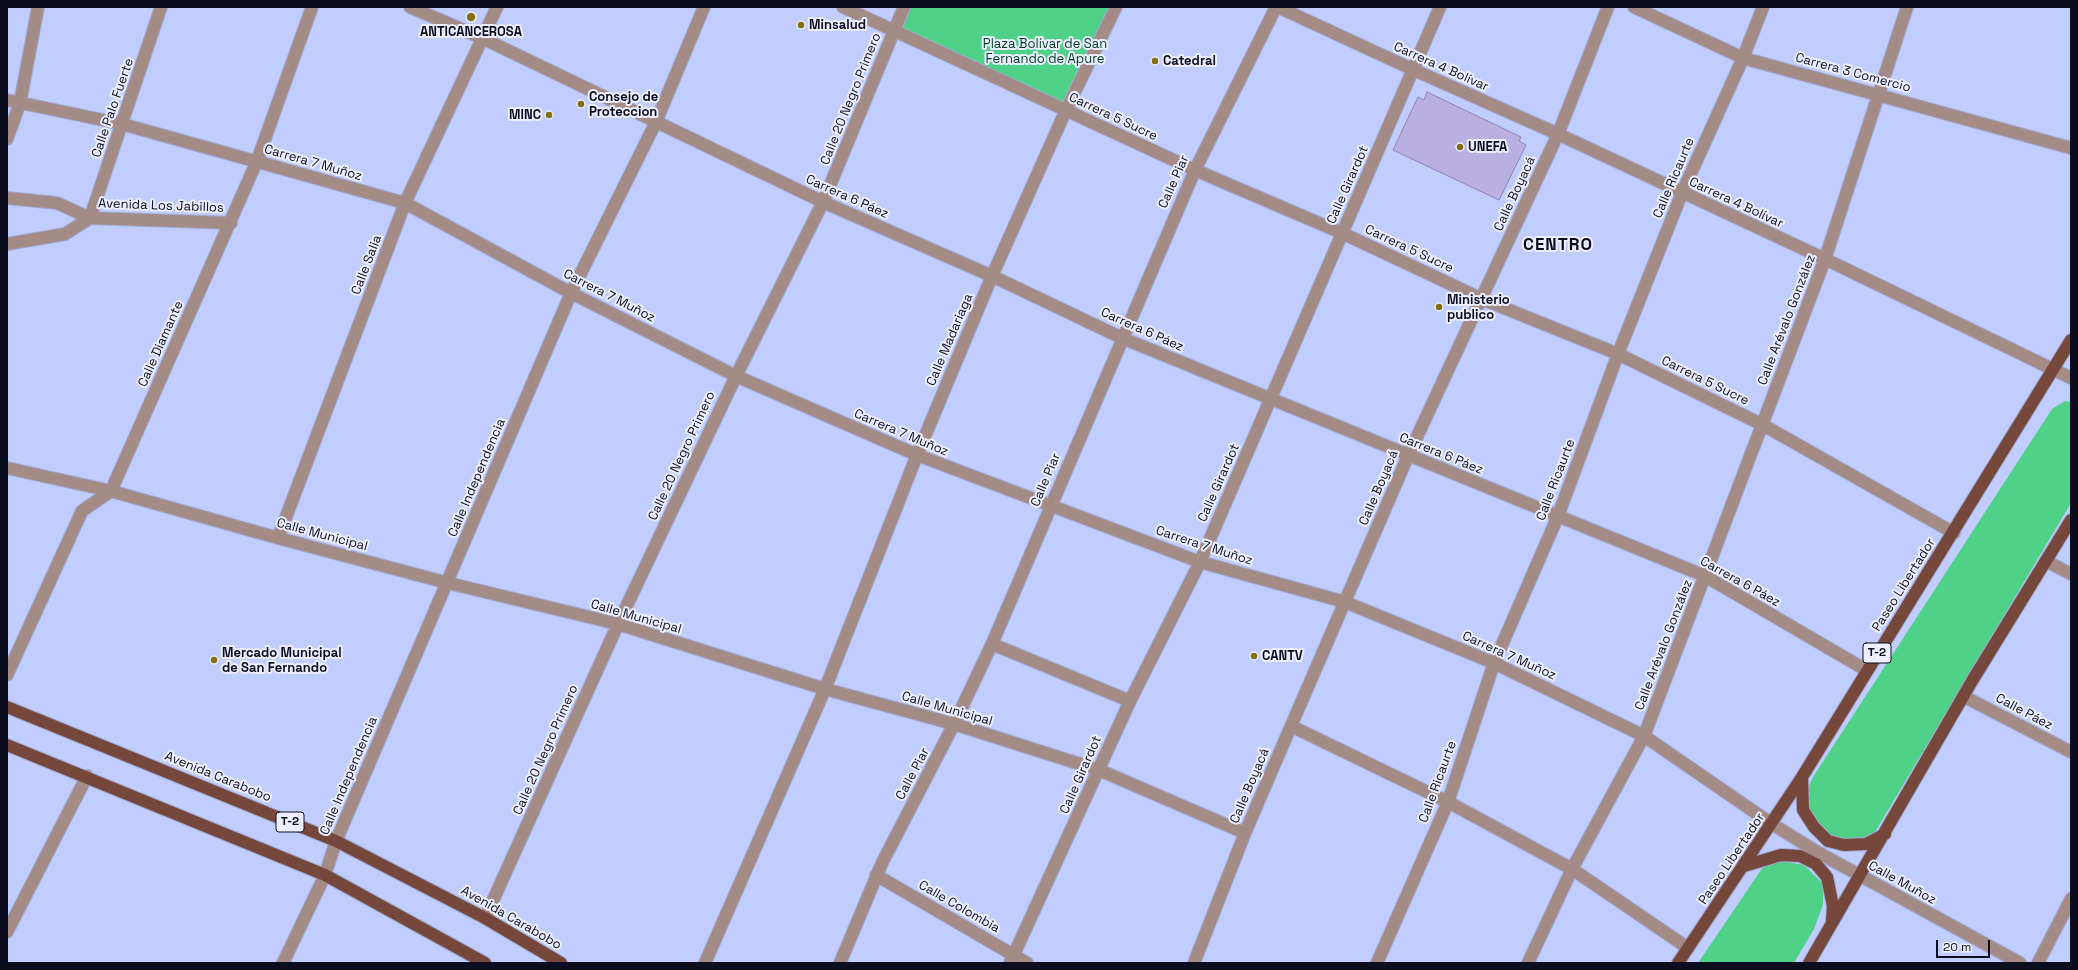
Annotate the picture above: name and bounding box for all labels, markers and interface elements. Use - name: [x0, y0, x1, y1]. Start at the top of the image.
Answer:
- marker: ANTICANCEROSA: [465, 11, 477, 23]
- place label: Minsalud: [809, 17, 866, 33]
- marker: Minsalud: [796, 20, 806, 30]
- place label: ANTICANCEROSA: [420, 24, 522, 40]
- street label: Calle 20 Negro Primero: [817, 31, 885, 167]
- park label: Plaza Bolívar de San Fernando de Apure: [983, 36, 1107, 67]
- street label: Carrera 4 Bolívar: [1391, 39, 1491, 95]
- street label: Carrera 3 Comercio: [1794, 50, 1912, 96]
- place label: Catedral: [1163, 53, 1216, 69]
- street label: Calle Palo Fuerte: [89, 56, 137, 160]
- marker: Catedral: [1150, 56, 1160, 66]
- place label: Consejo de Proteccion: [589, 89, 658, 120]
- street label: Carrera 5 Sucre: [1066, 90, 1160, 144]
- marker: Consejo de Proteccion: [576, 99, 586, 109]
- place label: MINC: [509, 107, 541, 123]
- marker: MINC: [544, 110, 554, 120]
- street label: Calle Ricaurte: [1650, 135, 1698, 221]
- place label: UNEFA: [1468, 139, 1507, 155]
- street label: Carrera 7 Muñoz: [262, 142, 364, 184]
- marker: UNEFA: [1455, 142, 1465, 152]
- street label: Calle Girardot: [1324, 143, 1372, 227]
- street label: Calle Piar: [1155, 153, 1193, 211]
- street label: Calle Boyacá: [1491, 154, 1539, 234]
- street label: Carrera 6 Páez: [803, 172, 891, 222]
- street label: Carrera 4 Bolívar: [1686, 174, 1786, 232]
- street label: Avenida Los Jabillos: [98, 196, 224, 216]
- street label: Carrera 5 Sucre: [1362, 222, 1456, 276]
- street label: Calle Salia: [349, 233, 385, 297]
- district label: CENTRO: [1523, 235, 1593, 255]
- street label: Calle Arévalo González: [1755, 253, 1819, 387]
- street label: Carrera 7 Muñoz: [560, 266, 658, 326]
- street label: Calle Madariaga: [924, 291, 976, 389]
- place label: Ministerio publico: [1447, 292, 1510, 323]
- street label: Calle Diamante: [135, 299, 187, 389]
- marker: Ministerio publico: [1434, 302, 1444, 312]
- street label: Carrera 6 Páez: [1098, 305, 1186, 355]
- street label: Carrera 5 Sucre: [1659, 353, 1751, 409]
- street label: Calle 20 Negro Primero: [645, 389, 719, 523]
- street label: Carrera 7 Muñoz: [851, 406, 951, 460]
- street label: Calle Independencia: [445, 417, 509, 539]
- street label: Carrera 6 Páez: [1397, 430, 1485, 478]
- street label: Calle Ricaurte: [1533, 437, 1579, 523]
- street label: Calle Girardot: [1195, 441, 1243, 525]
- street label: Calle Boyacá: [1356, 448, 1402, 528]
- street label: Calle Piar: [1028, 451, 1064, 509]
- street label: Calle Municipal: [275, 515, 369, 555]
- street label: Carrera 7 Muñoz: [1154, 523, 1254, 569]
- street label: Paseo Libertador: [1869, 536, 1939, 634]
- street label: Carrera 6 Páez: [1697, 554, 1783, 610]
- street label: Calle Arévalo González: [1632, 578, 1696, 712]
- street label: Calle Municipal: [589, 597, 683, 637]
- street label: Carrera 7 Muñoz: [1460, 628, 1558, 684]
- road number: T-2: [1863, 643, 1891, 663]
- place label: Mercado Municipal de San Fernando: [222, 645, 342, 676]
- place label: CANTV: [1262, 648, 1303, 664]
- marker: CANTV: [1249, 651, 1259, 661]
- marker: Mercado Municipal de San Fernando: [209, 655, 219, 665]
- street label: Calle 20 Negro Primero: [510, 682, 582, 818]
- street label: Calle Municipal: [900, 689, 994, 729]
- street label: Calle Páez: [1993, 690, 2055, 734]
- street label: Calle Independencia: [317, 715, 381, 837]
- street label: Calle Girardot: [1057, 733, 1105, 817]
- street label: Calle Ricaurte: [1416, 739, 1460, 825]
- street label: Calle Piar: [893, 745, 933, 803]
- street label: Calle Boyacá: [1227, 746, 1273, 826]
- street label: Avenida Carabobo: [162, 749, 274, 805]
- street label: Paseo Libertador: [1696, 810, 1768, 908]
- road number: T-2: [276, 812, 304, 832]
- street label: Calle Muñoz: [1865, 858, 1939, 908]
- street label: Calle Colombia: [916, 877, 1002, 937]
- street label: Avenida Carabobo: [458, 883, 564, 953]
- scale bar: [1938, 932, 1992, 958]
- text: 20 m: [1943, 939, 1971, 955]

